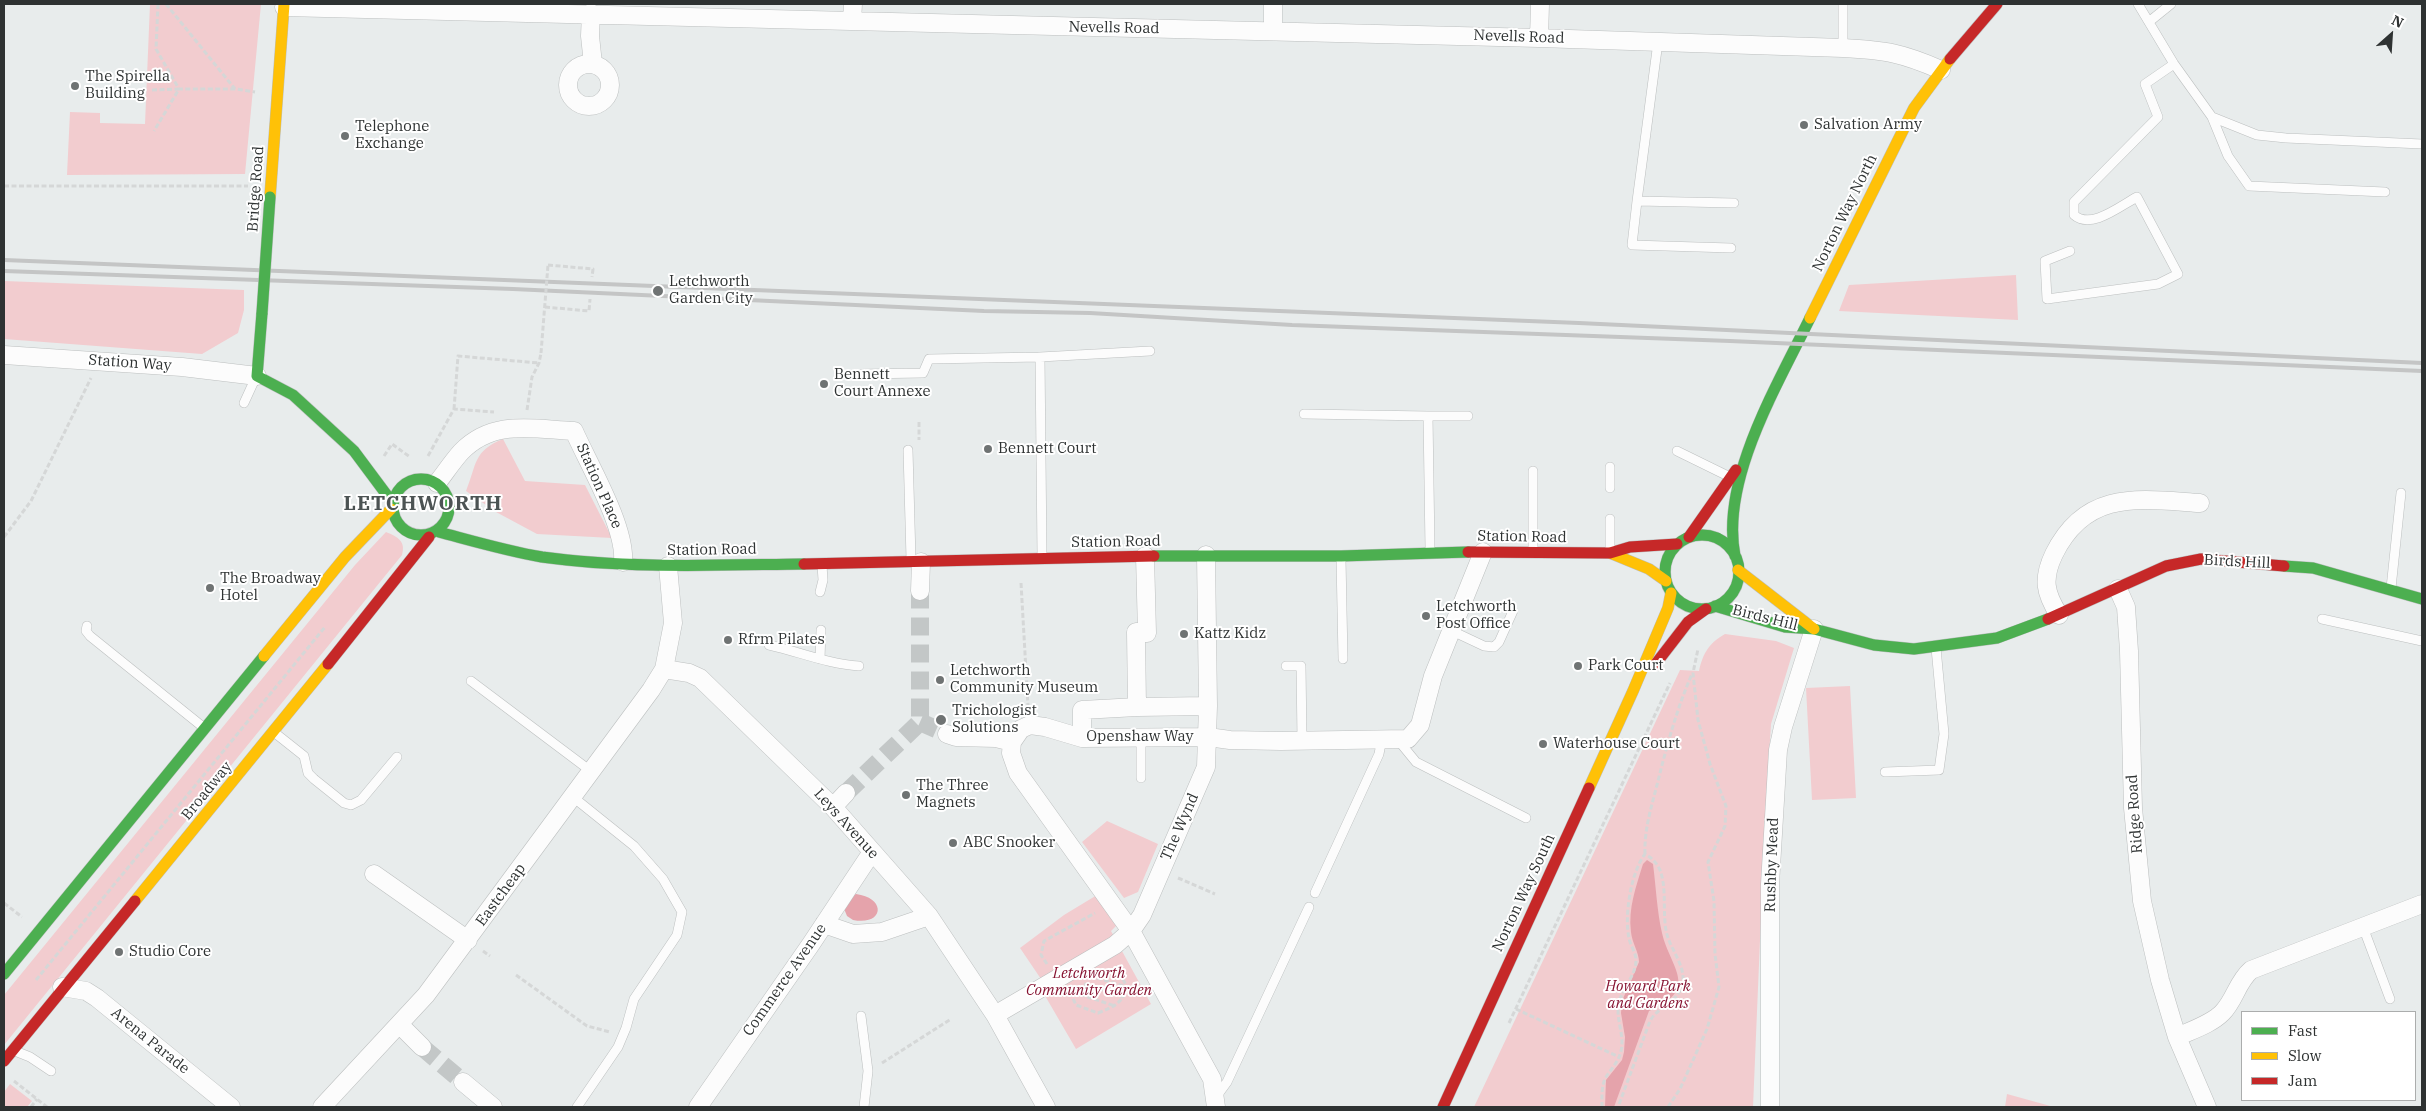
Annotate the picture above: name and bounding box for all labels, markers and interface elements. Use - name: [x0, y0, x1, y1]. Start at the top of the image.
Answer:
- north arrow: [2366, 10, 2416, 60]
- text: N: [2389, 11, 2406, 32]
- street label: Nevells Road: [1068, 18, 1160, 38]
- street label: Nevells Road: [1473, 26, 1565, 48]
- place label: The Spirella Building: [85, 68, 170, 103]
- marker: The Spirella Building: [69, 80, 81, 92]
- place label: Salvation Army: [1814, 116, 1922, 134]
- place label: Telephone Exchange: [355, 118, 429, 153]
- marker: Salvation Army: [1798, 119, 1810, 131]
- marker: Telephone Exchange: [339, 130, 351, 142]
- street label: Bridge Road: [244, 146, 268, 232]
- street label: Norton Way North: [1809, 151, 1881, 275]
- place label: Letchworth Garden City: [669, 273, 753, 308]
- marker: Letchworth Garden City: [651, 284, 665, 298]
- street label: Station Way: [88, 351, 172, 375]
- place label: Bennett Court Annexe: [834, 366, 930, 401]
- marker: Bennett Court Annexe: [818, 378, 830, 390]
- place label: Bennett Court: [998, 440, 1097, 458]
- street label: Station Place: [572, 441, 626, 531]
- marker: Bennett Court: [982, 443, 994, 455]
- district label: LETCHWORTH: [342, 492, 504, 516]
- street label: Station Road: [1477, 527, 1567, 547]
- street label: Station Road: [1071, 532, 1161, 552]
- street label: Station Road: [667, 540, 757, 560]
- street label: Birds Hill: [2203, 551, 2271, 573]
- place label: The Broadway Hotel: [220, 570, 321, 605]
- marker: The Broadway Hotel: [204, 582, 216, 594]
- place label: Letchworth Post Office: [1436, 598, 1517, 633]
- street label: Birds Hill: [1730, 601, 1800, 635]
- marker: Letchworth Post Office: [1420, 610, 1432, 622]
- place label: Kattz Kidz: [1194, 625, 1266, 643]
- marker: Kattz Kidz: [1178, 628, 1190, 640]
- place label: Rfrm Pilates: [738, 631, 825, 649]
- marker: Rfrm Pilates: [722, 634, 734, 646]
- place label: Park Court: [1588, 657, 1664, 675]
- marker: Park Court: [1572, 660, 1584, 672]
- place label: Letchworth Community Museum: [950, 662, 1098, 697]
- marker: Letchworth Community Museum: [934, 674, 946, 686]
- place label: Trichologist Solutions: [952, 702, 1037, 737]
- marker: Trichologist Solutions: [934, 713, 948, 727]
- street label: Openshaw Way: [1086, 728, 1194, 746]
- place label: Waterhouse Court: [1553, 735, 1680, 753]
- marker: Waterhouse Court: [1537, 738, 1549, 750]
- street label: Broadway: [178, 758, 236, 824]
- street label: Ridge Road: [2123, 774, 2147, 854]
- place label: The Three Magnets: [916, 777, 989, 812]
- street label: Leys Avenue: [810, 785, 882, 863]
- marker: The Three Magnets: [900, 789, 912, 801]
- street label: The Wynd: [1157, 791, 1203, 863]
- street label: Rushby Mead: [1761, 817, 1783, 913]
- street label: Norton Way South: [1489, 831, 1559, 955]
- place label: ABC Snooker: [963, 834, 1055, 852]
- marker: ABC Snooker: [947, 837, 959, 849]
- street label: Eastcheap: [472, 860, 530, 930]
- street label: Commerce Avenue: [739, 920, 831, 1040]
- place label: Studio Core: [129, 943, 211, 961]
- marker: Studio Core: [113, 946, 125, 958]
- park label: Letchworth Community Garden: [1026, 965, 1152, 1000]
- park label: Howard Park and Gardens: [1605, 978, 1691, 1013]
- street label: Arena Parade: [107, 1004, 193, 1078]
- legend: [2241, 1011, 2416, 1101]
- text: Fast: [2288, 1021, 2318, 1040]
- text: Slow: [2288, 1046, 2321, 1065]
- text: Jam: [2288, 1071, 2317, 1090]

